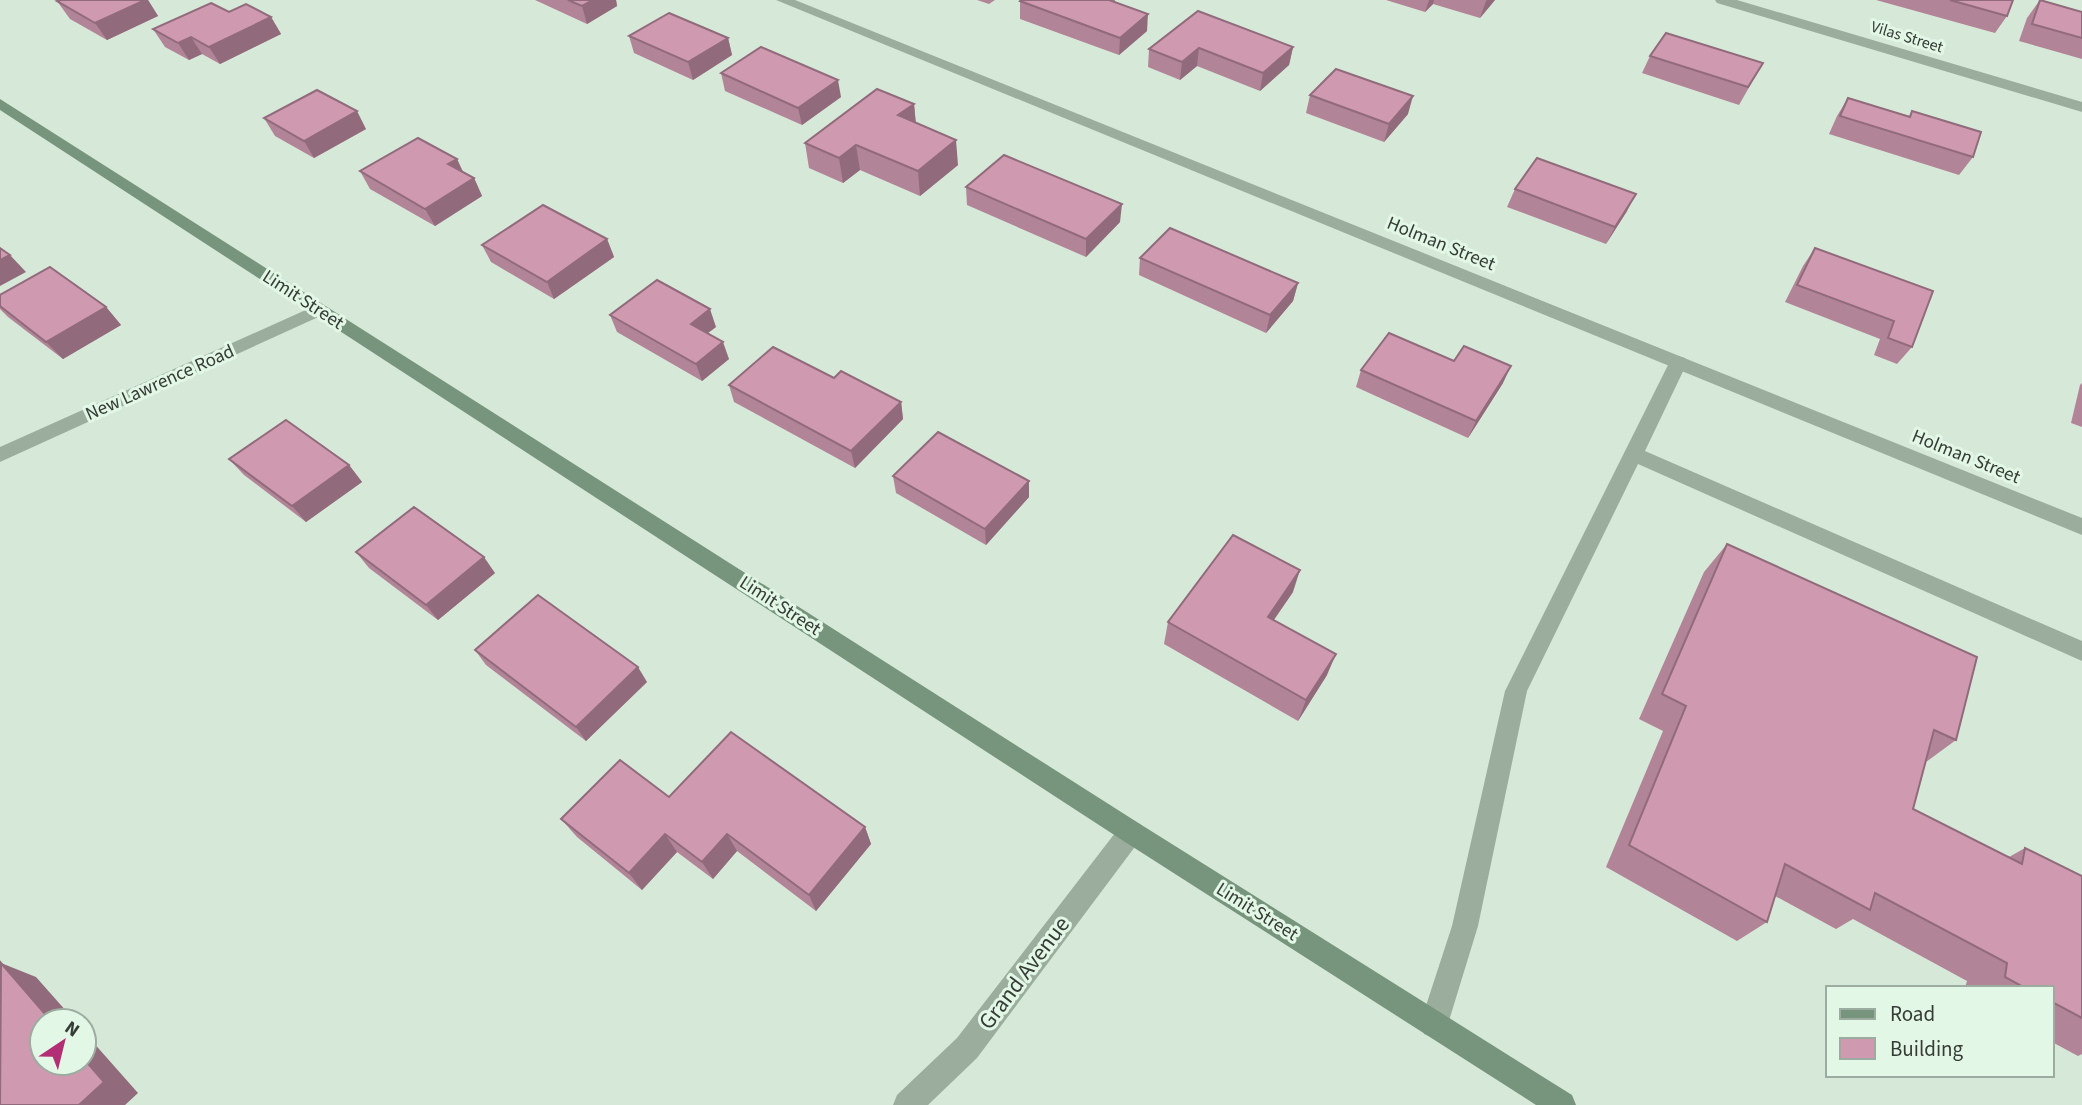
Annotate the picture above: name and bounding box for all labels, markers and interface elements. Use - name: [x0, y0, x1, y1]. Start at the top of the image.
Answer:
- street label: Vilas Street: [1868, 16, 1946, 59]
- street label: Holman Street: [1383, 210, 1500, 278]
- street label: Limit Street: [257, 264, 349, 337]
- street label: New Lawrence Road: [81, 338, 239, 428]
- street label: Holman Street: [1908, 423, 2025, 491]
- street label: Limit Street: [734, 570, 826, 643]
- street label: Limit Street: [1211, 876, 1304, 948]
- street label: Grand Avenue: [970, 910, 1078, 1036]
- legend: [1826, 986, 2054, 1077]
- text: Road: [1890, 999, 1935, 1029]
- north arrow: [28, 1007, 98, 1077]
- text: N: [59, 1015, 85, 1044]
- text: Building: [1890, 1034, 1964, 1064]

